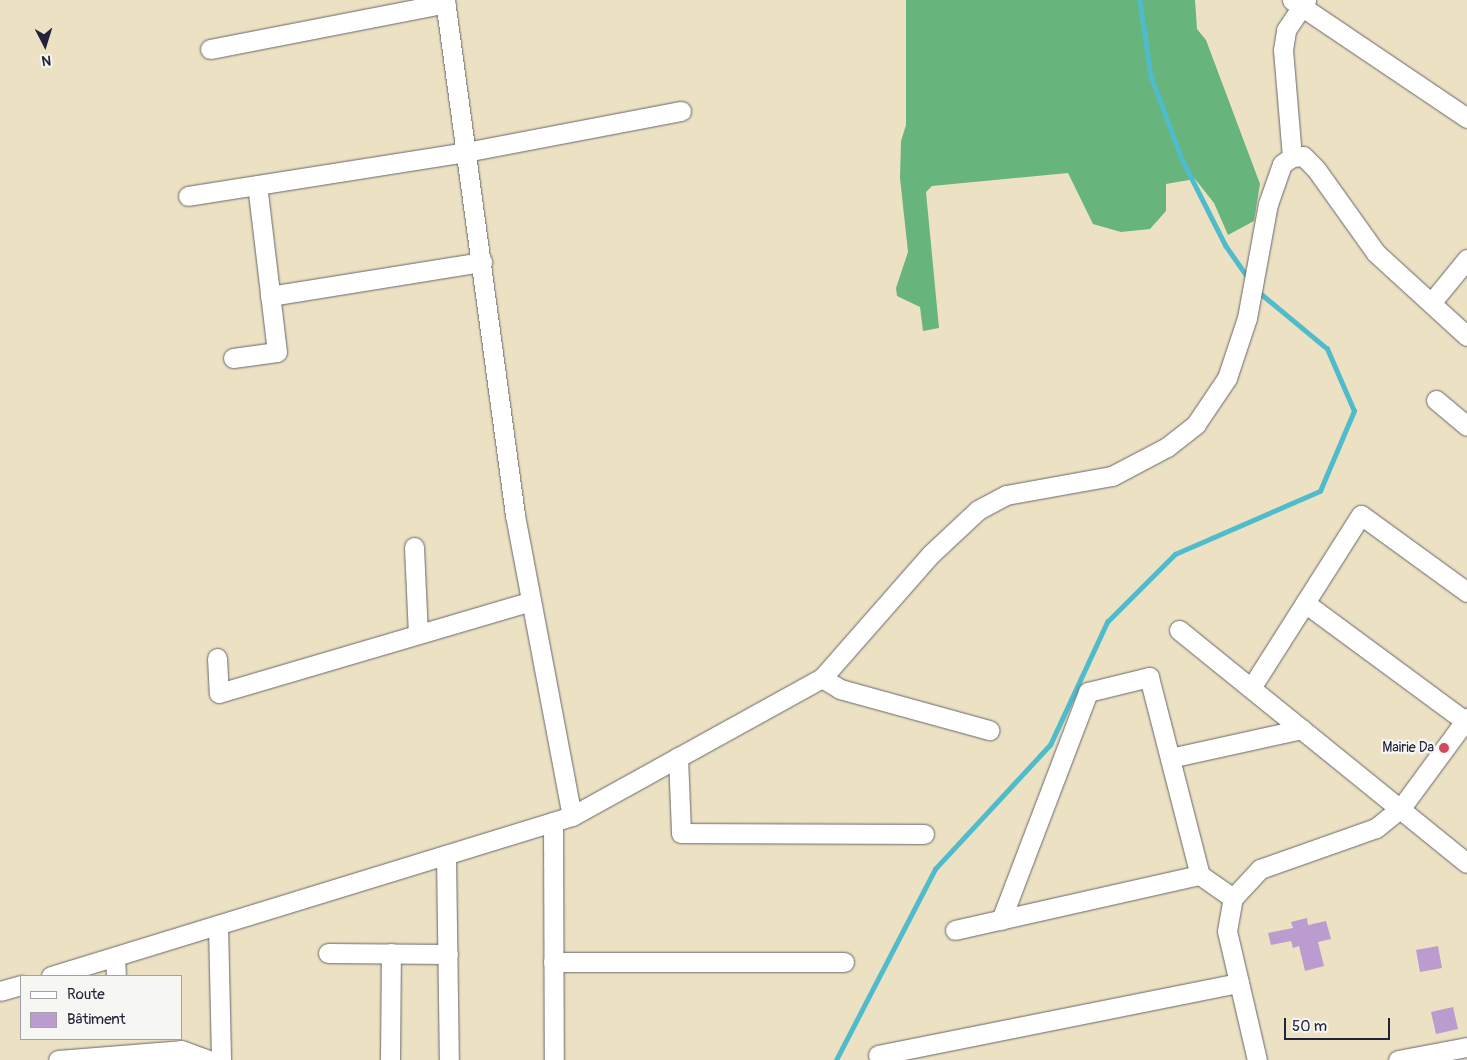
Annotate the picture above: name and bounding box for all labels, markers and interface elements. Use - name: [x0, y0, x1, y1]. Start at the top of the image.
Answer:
- north arrow: [20, 20, 70, 70]
- text: N: [41, 52, 52, 69]
- place label: Mairie Da: [1382, 740, 1434, 756]
- marker: Mairie Da: [1438, 742, 1450, 754]
- legend: [20, 975, 182, 1040]
- text: Route: [67, 985, 105, 1004]
- scale bar: [1287, 1008, 1393, 1040]
- text: Bâtiment: [67, 1010, 126, 1029]
- text: 50 m: [1292, 1017, 1327, 1036]

